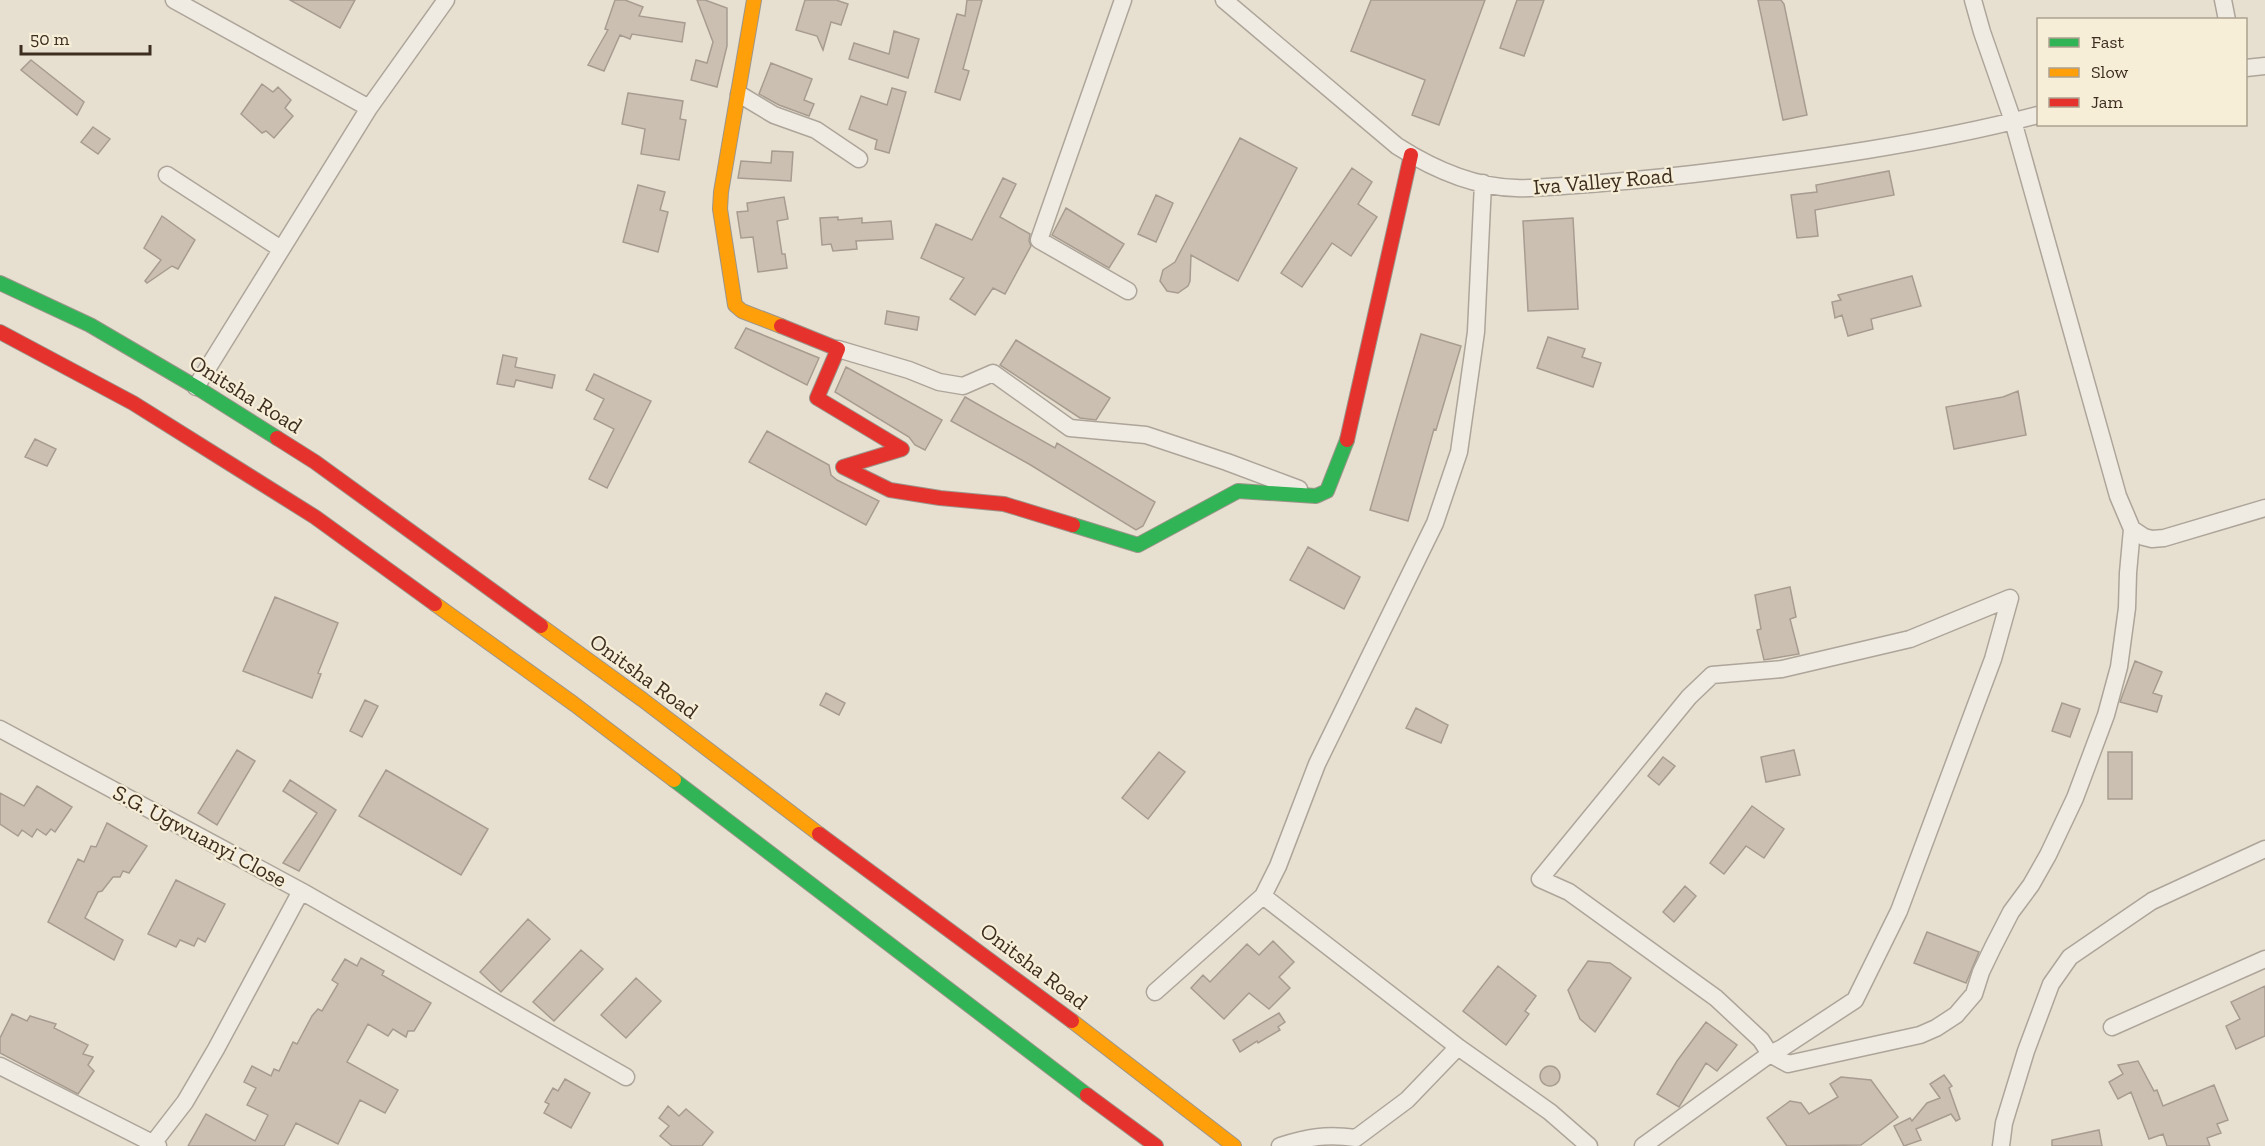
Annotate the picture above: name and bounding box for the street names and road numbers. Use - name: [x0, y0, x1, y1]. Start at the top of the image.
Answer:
- street label: Iva Valley Road: [1532, 161, 1674, 201]
- street label: Onitsha Road: [185, 349, 307, 439]
- street label: Onitsha Road: [584, 628, 704, 724]
- street label: S.G. Ugwuanyi Close: [108, 779, 292, 893]
- street label: Onitsha Road: [975, 917, 1093, 1015]

